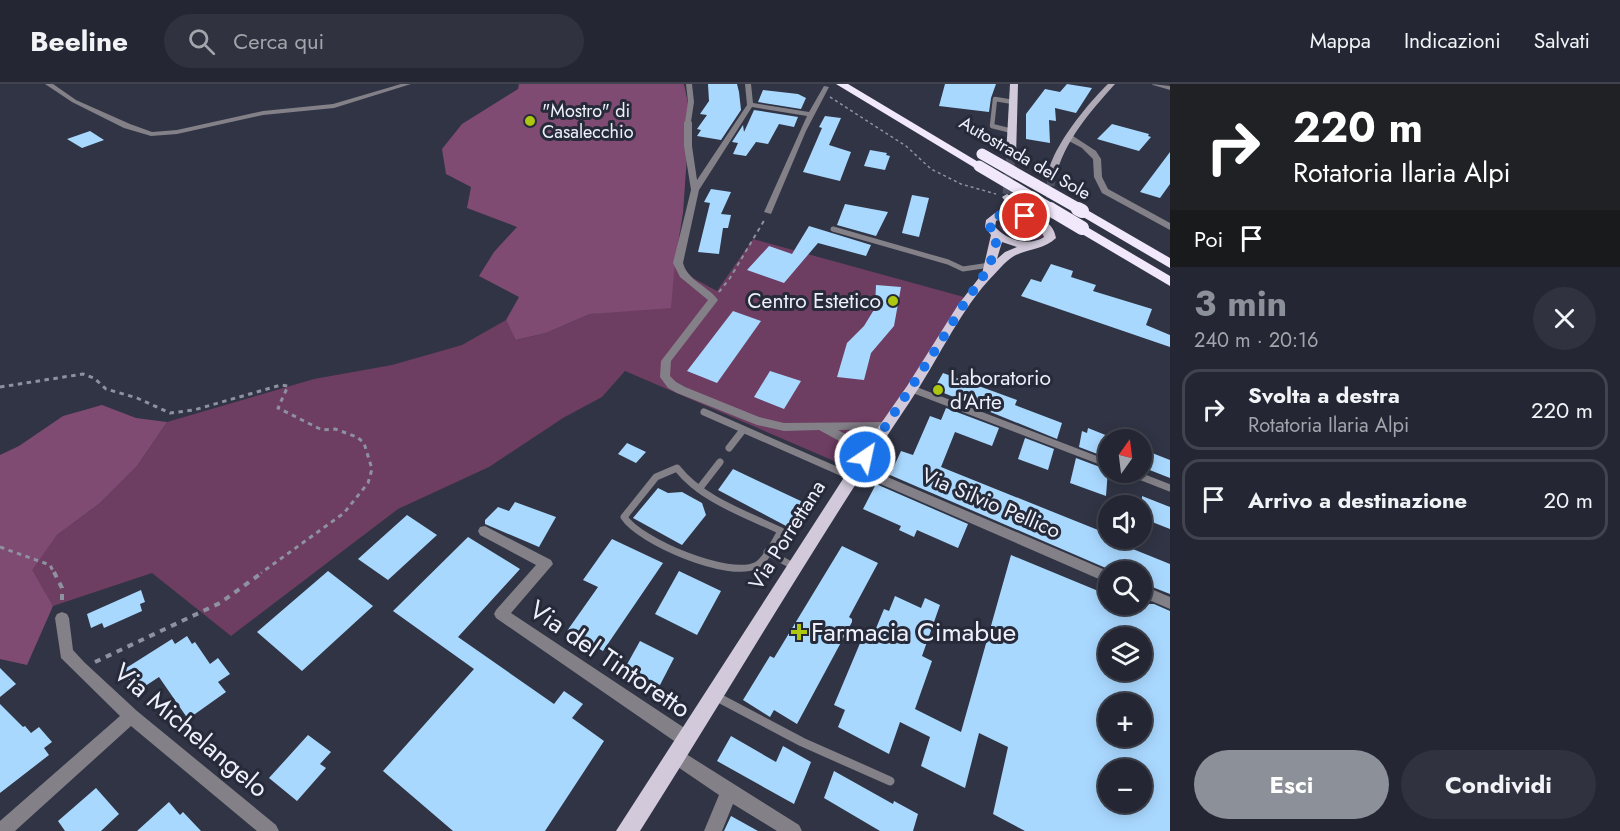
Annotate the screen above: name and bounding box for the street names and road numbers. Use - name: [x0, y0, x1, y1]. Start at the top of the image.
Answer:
- street label: Autostrada del Sole: [954, 110, 1096, 206]
- street label: Via Silvio Pellico: [917, 460, 1065, 546]
- street label: Via Porrettana: [741, 474, 833, 596]
- street label: Via del Tintoretto: [522, 591, 698, 727]
- street label: Via Michelangelo: [105, 654, 277, 806]

